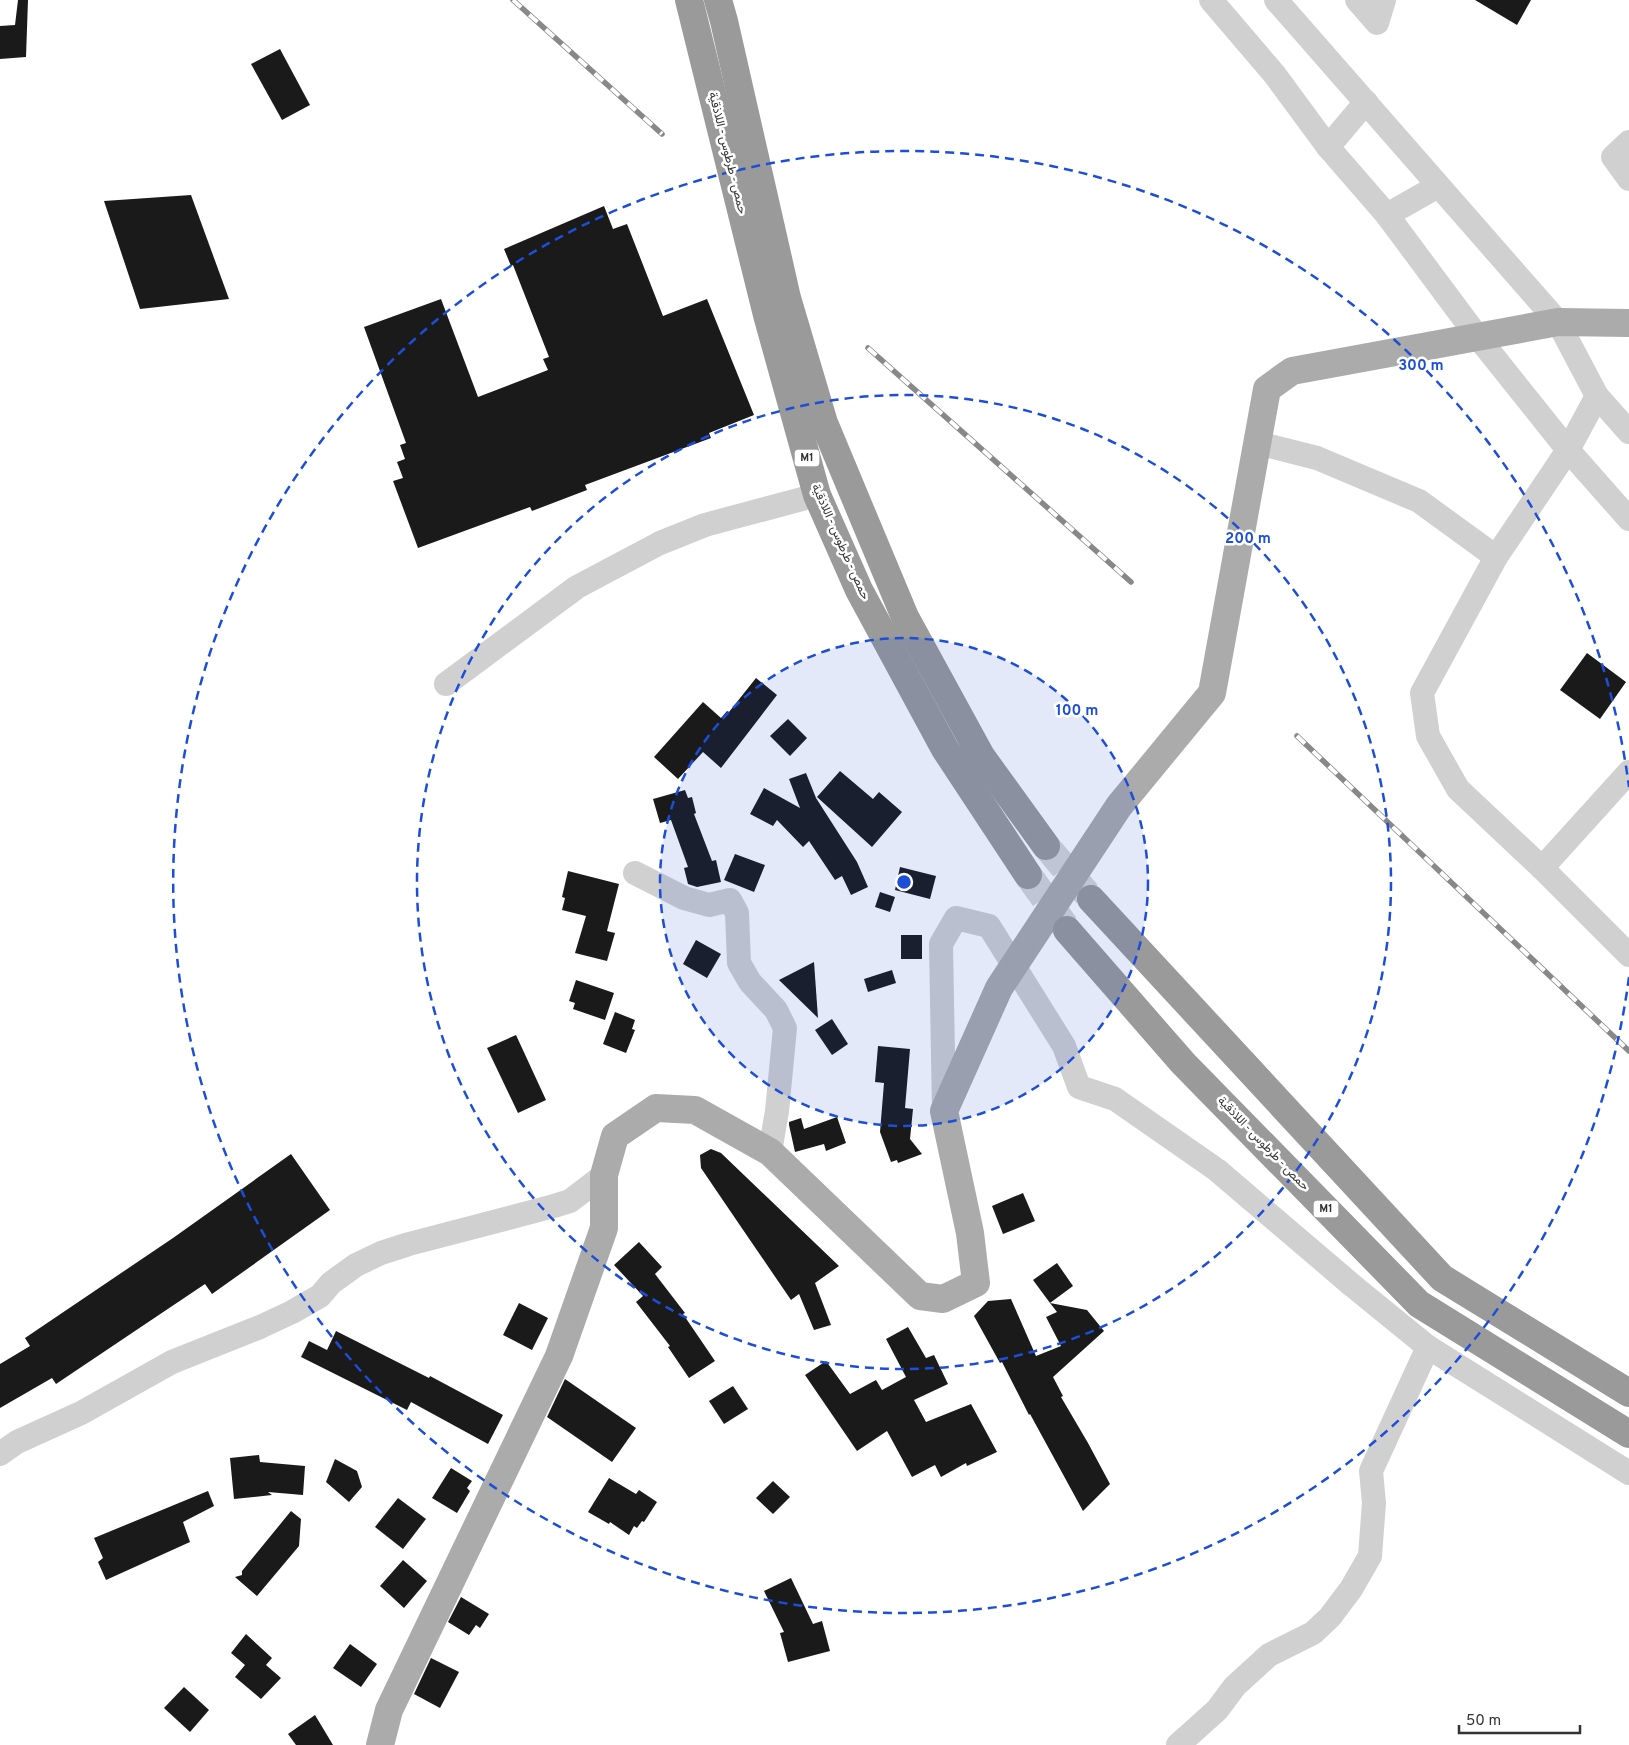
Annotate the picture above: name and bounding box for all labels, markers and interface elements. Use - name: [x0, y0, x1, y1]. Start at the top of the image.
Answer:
- street label: حمص - طرطوس - اللاذقية: [704, 90, 750, 216]
- text: 300 m: [1398, 357, 1444, 376]
- road number: M1: [794, 449, 820, 466]
- street label: حمص - طرطوس - اللاذقية: [807, 482, 873, 602]
- text: 200 m: [1225, 530, 1271, 549]
- text: 100 m: [1056, 702, 1098, 721]
- centre of rings: [895, 873, 913, 891]
- street label: حمص - طرطوس - اللاذقية: [1214, 1093, 1312, 1195]
- road number: M1: [1314, 1200, 1338, 1218]
- scale bar: [1459, 1702, 1580, 1734]
- text: 50 m: [1466, 1712, 1501, 1731]

